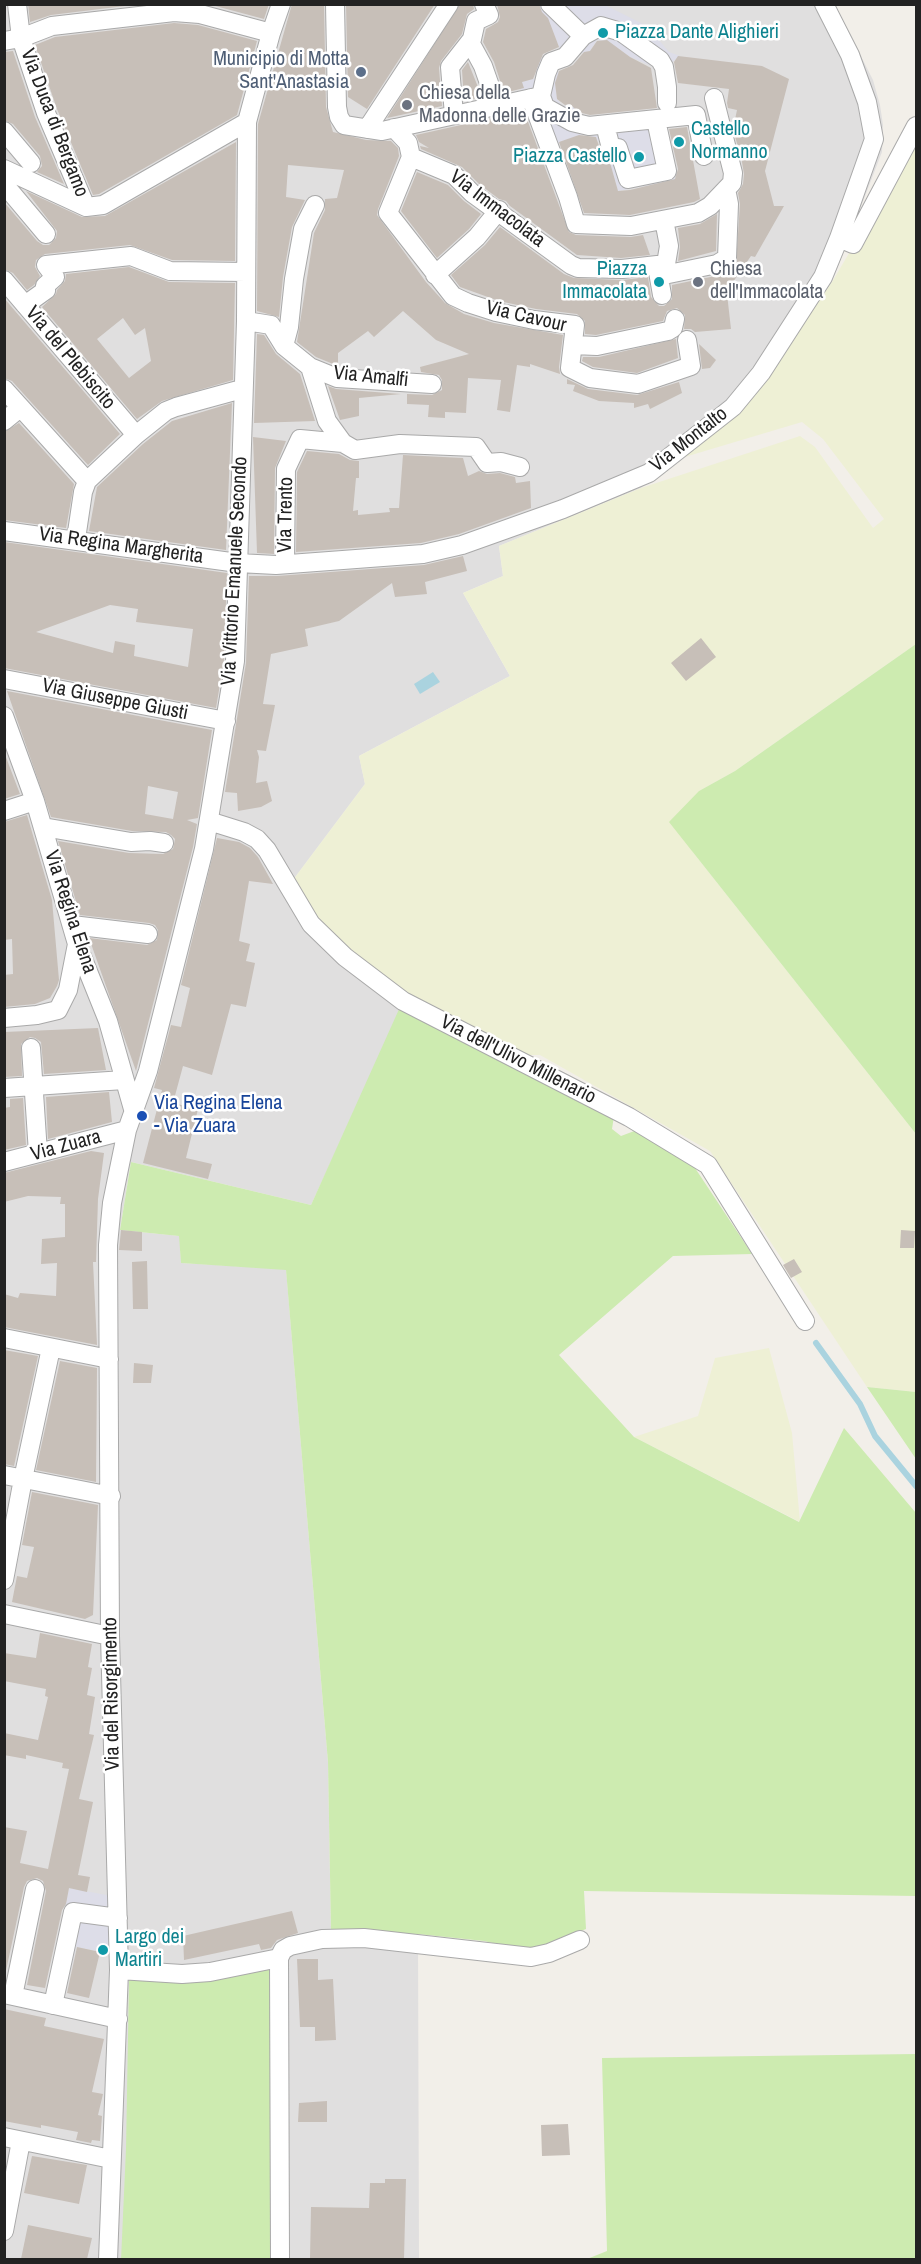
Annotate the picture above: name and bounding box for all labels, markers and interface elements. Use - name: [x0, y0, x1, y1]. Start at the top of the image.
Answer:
- place label: Piazza Dante Alighieri: [615, 21, 779, 45]
- marker: Piazza Dante Alighieri: [596, 26, 610, 40]
- street label: Via Duca di Bergamo: [15, 46, 93, 200]
- place label: Municipio di Motta Sant'Anastasia: [213, 48, 349, 95]
- marker: Municipio di Motta Sant'Anastasia: [354, 65, 368, 79]
- place label: Chiesa della Madonna delle Grazie: [419, 82, 580, 129]
- marker: Chiesa della Madonna delle Grazie: [400, 98, 414, 112]
- place label: Castello Normanno: [691, 118, 768, 165]
- marker: Castello Normanno: [672, 135, 686, 149]
- place label: Piazza Castello: [513, 145, 627, 169]
- marker: Piazza Castello: [632, 150, 646, 164]
- street label: Via Immacolata: [444, 165, 550, 253]
- place label: Piazza Immacolata: [562, 258, 647, 305]
- place label: Chiesa dell'Immacolata: [710, 258, 823, 305]
- marker: Piazza Immacolata: [652, 275, 666, 289]
- marker: Chiesa dell'Immacolata: [691, 275, 705, 289]
- street label: Via Cavour: [483, 296, 569, 338]
- street label: Via del Plebiscito: [20, 302, 120, 414]
- street label: Via Amalfi: [332, 361, 410, 393]
- street label: Via Montalto: [645, 402, 733, 478]
- street label: Via Vittorio Emanuele Secondo: [217, 456, 253, 686]
- street label: Via Trento: [273, 477, 299, 553]
- street label: Via Regina Margherita: [37, 523, 205, 569]
- street label: Via Giuseppe Giusti: [40, 674, 190, 726]
- street label: Via Regina Elena: [39, 847, 101, 977]
- street label: Via dell'Ulivo Millenario: [436, 1010, 600, 1110]
- place label: Via Regina Elena - Via Zuara: [154, 1092, 282, 1139]
- marker: Via Regina Elena - Via Zuara: [135, 1109, 149, 1123]
- street label: Via Zuara: [28, 1125, 104, 1167]
- street label: Via del Risorgimento: [99, 1617, 125, 1771]
- place label: Largo dei Martiri: [115, 1926, 184, 1973]
- marker: Largo dei Martiri: [96, 1943, 110, 1957]

